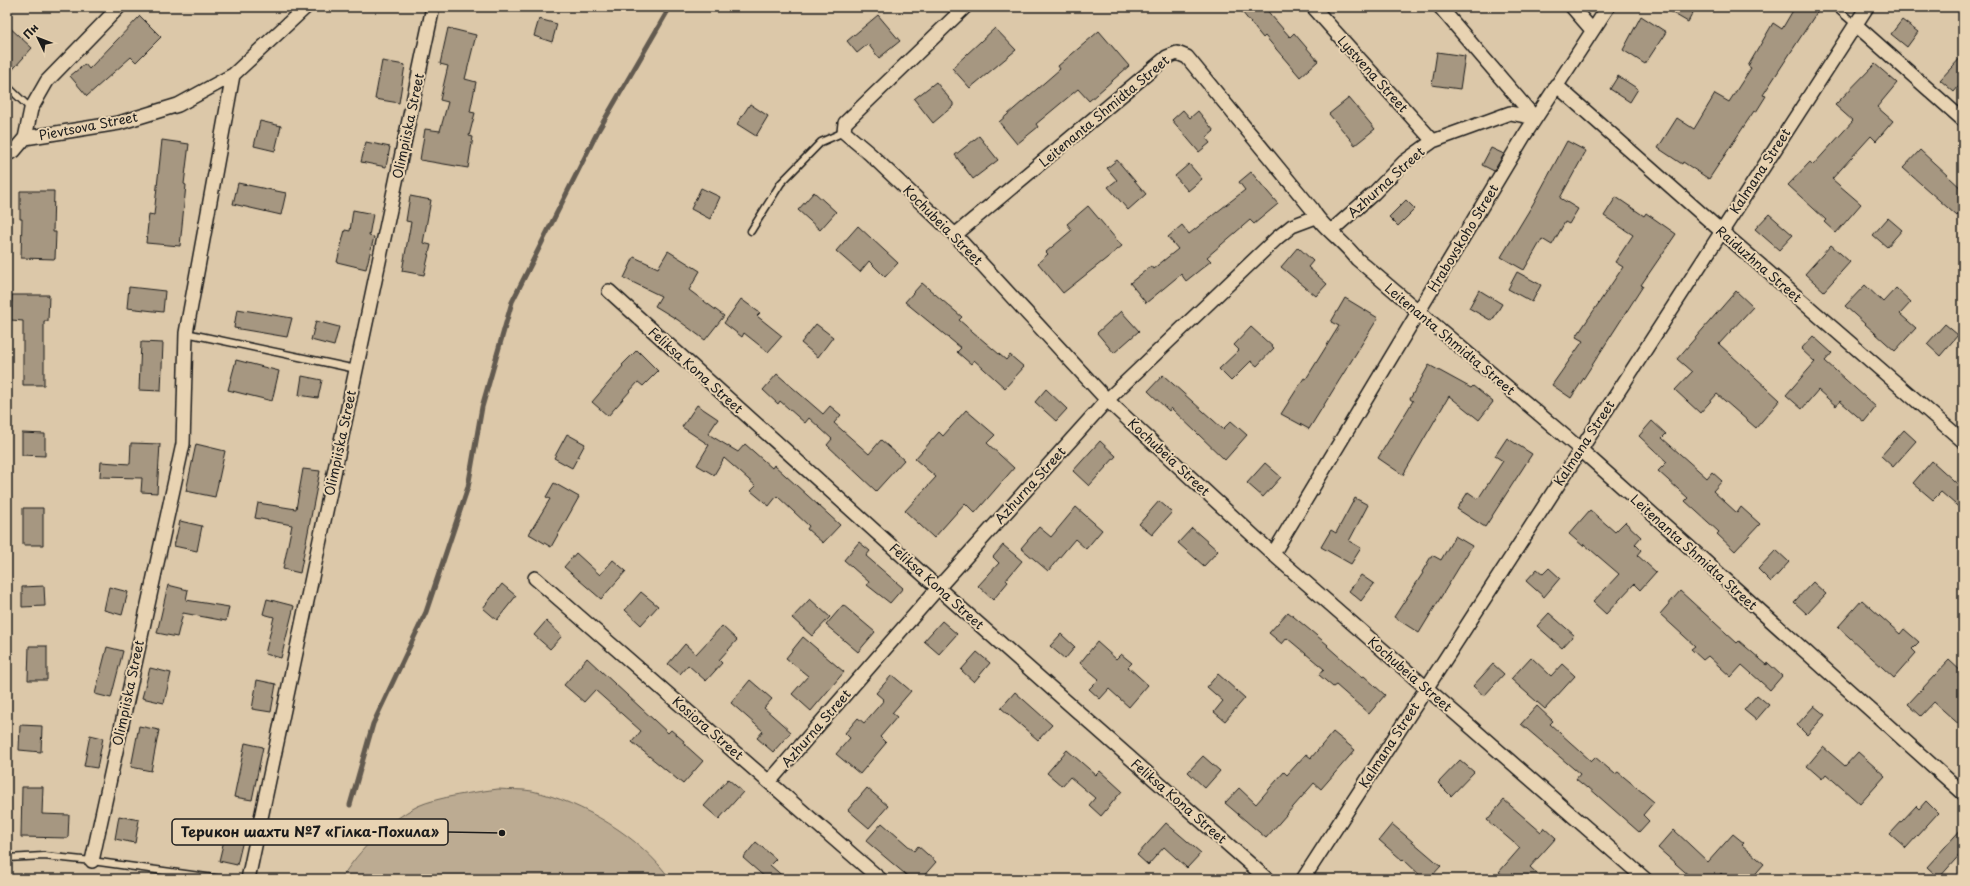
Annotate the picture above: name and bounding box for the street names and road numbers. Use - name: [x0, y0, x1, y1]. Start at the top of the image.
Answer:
- street label: Lystvena Street: [1334, 31, 1413, 116]
- street label: Leitenanta Shmidta Street: [1034, 50, 1173, 171]
- street label: Olimpiiska Street: [387, 71, 428, 180]
- street label: Pievtsova Street: [37, 107, 139, 144]
- street label: Kalmana Street: [1725, 124, 1794, 217]
- street label: Azhurna Street: [1343, 142, 1428, 221]
- street label: Kochubeia Street: [899, 180, 988, 269]
- street label: Hrabovskoho Street: [1423, 180, 1502, 295]
- street label: Raiduzhna Street: [1712, 221, 1806, 306]
- street label: Leitenanta Shmidta Street: [1381, 278, 1520, 399]
- street label: Feliksa Kona Street: [645, 322, 748, 417]
- street label: Olimpiiska Street: [319, 388, 360, 497]
- street label: Kalmana Street: [1549, 396, 1618, 489]
- street label: Kochubeia Street: [1124, 414, 1215, 500]
- street label: Azhurna Street: [990, 442, 1069, 527]
- street label: Leitenanta Shmidta Street: [1627, 489, 1762, 614]
- street label: Feliksa Kona Street: [886, 538, 989, 633]
- street label: Kochubeia Street: [1364, 632, 1457, 716]
- street label: Olimpiiska Street: [107, 638, 148, 747]
- street label: Azhurna Street: [776, 685, 855, 771]
- street label: Kosiora Street: [669, 691, 748, 764]
- street label: Kalmana Street: [1354, 698, 1423, 791]
- street label: Feliksa Kona Street: [1127, 754, 1231, 848]

